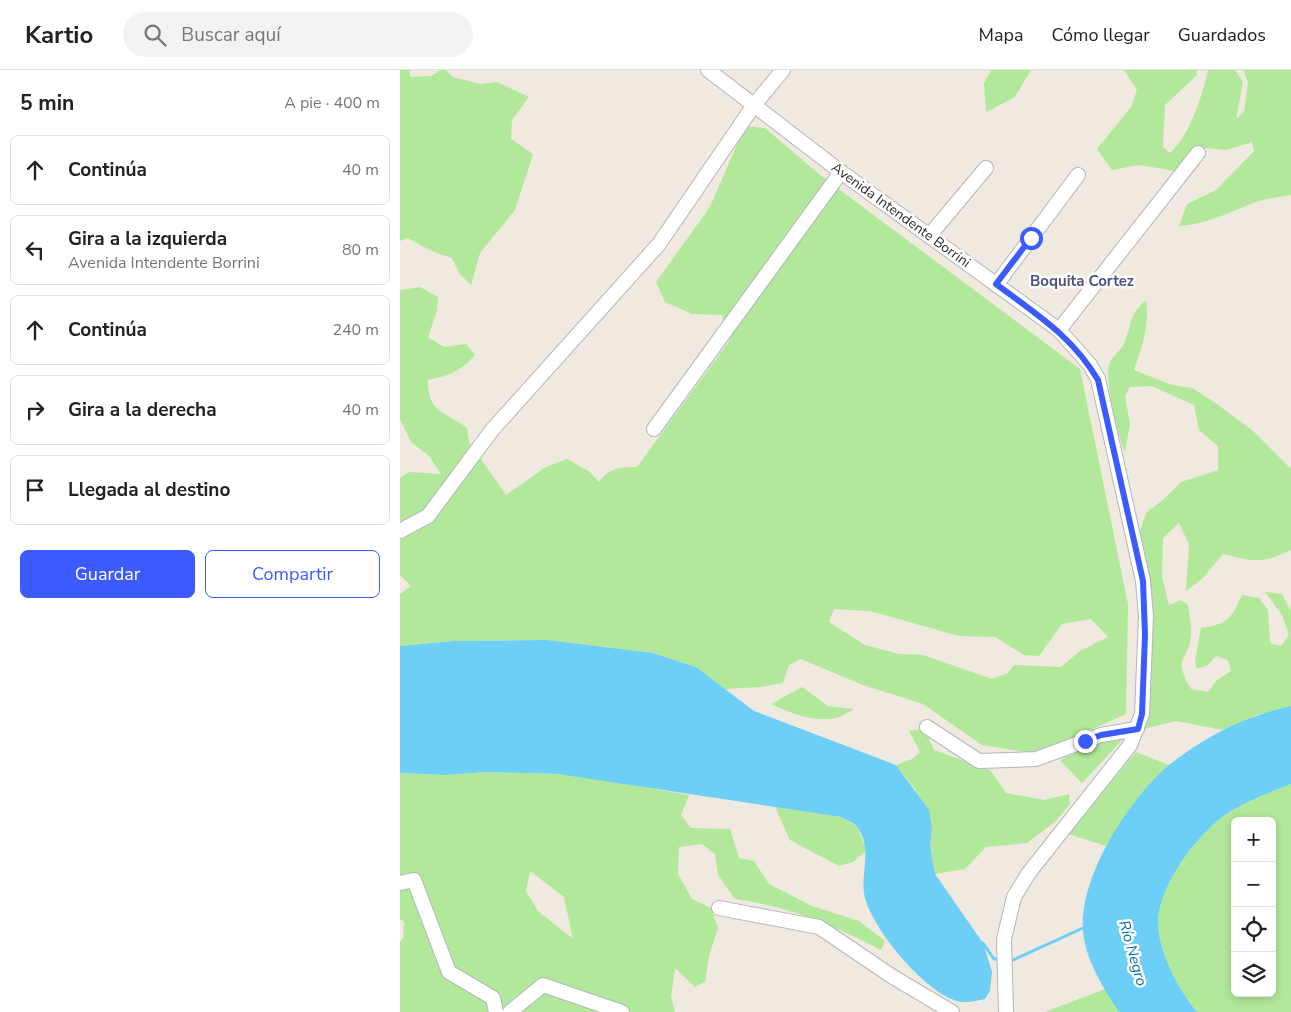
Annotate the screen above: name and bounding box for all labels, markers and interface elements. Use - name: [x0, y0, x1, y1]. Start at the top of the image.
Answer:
- search box: [123, 12, 473, 57]
- text: Kartio: [25, 19, 93, 51]
- icon: search: [141, 21, 169, 49]
- text: Buscar aquí: [181, 22, 281, 48]
- text: Mapa: [979, 23, 1024, 47]
- text: Cómo llegar: [1052, 23, 1150, 47]
- text: Guardados: [1178, 23, 1266, 47]
- text: 5 min: [20, 89, 74, 117]
- text: A pie · 400 m: [284, 92, 380, 114]
- icon: ahead: [21, 156, 49, 184]
- text: Continúa: [68, 157, 147, 183]
- street label: Avenida Intendente Borrini: [828, 158, 974, 272]
- text: 40 m: [342, 159, 379, 181]
- text: Gira a la izquierda: [68, 226, 227, 252]
- route start: [1020, 227, 1043, 250]
- icon: left: [21, 236, 49, 264]
- text: 80 m: [342, 239, 379, 261]
- text: Avenida Intendente Borrini: [68, 252, 260, 274]
- district label: Boquita Cortez: [1030, 271, 1134, 291]
- icon: ahead: [21, 316, 49, 344]
- text: Continúa: [68, 317, 147, 343]
- text: 240 m: [332, 319, 379, 341]
- icon: right: [21, 396, 49, 424]
- text: Gira a la derecha: [68, 397, 217, 423]
- text: 40 m: [342, 399, 379, 421]
- icon: arrive: [21, 476, 49, 504]
- text: Llegada al destino: [68, 477, 230, 503]
- button: Guardar: [20, 550, 195, 598]
- button: Compartir: [205, 550, 380, 598]
- route end: [1074, 730, 1097, 753]
- map controls: [1231, 817, 1276, 997]
- button: +: [1231, 817, 1276, 862]
- button: −: [1231, 862, 1276, 907]
- button: locate: [1231, 907, 1276, 952]
- water label: Río Negro: [1114, 918, 1152, 988]
- button: layers: [1231, 952, 1276, 997]

